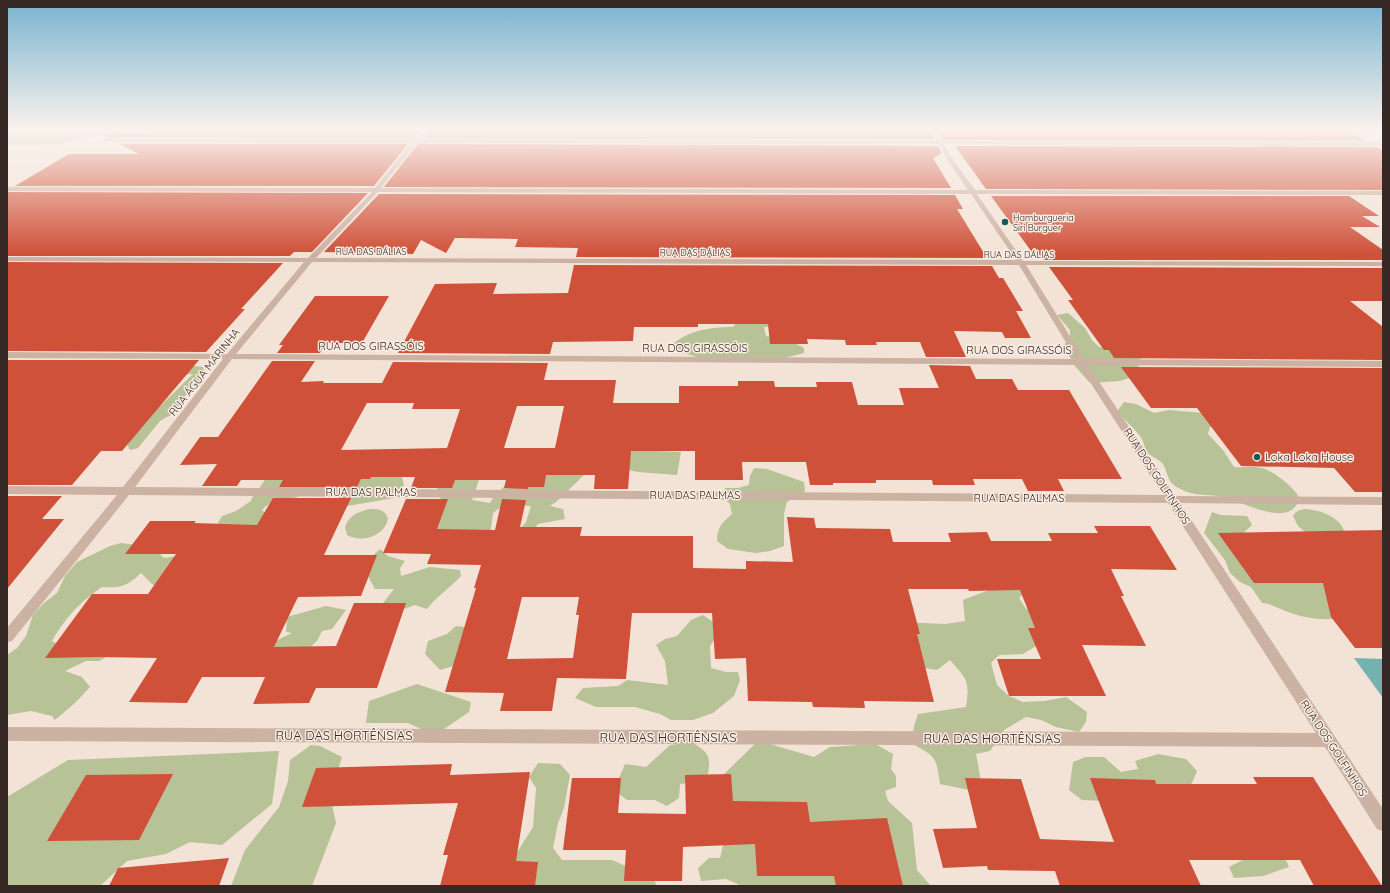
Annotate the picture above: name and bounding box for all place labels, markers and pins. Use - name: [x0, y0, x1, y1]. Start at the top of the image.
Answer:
- place label: Hamburgueria Siri Burguer: [1013, 212, 1074, 233]
- marker: Hamburgueria Siri Burguer: [1000, 217, 1010, 227]
- place label: Loka Loka House: [1265, 450, 1353, 464]
- marker: Loka Loka House: [1252, 452, 1262, 462]

